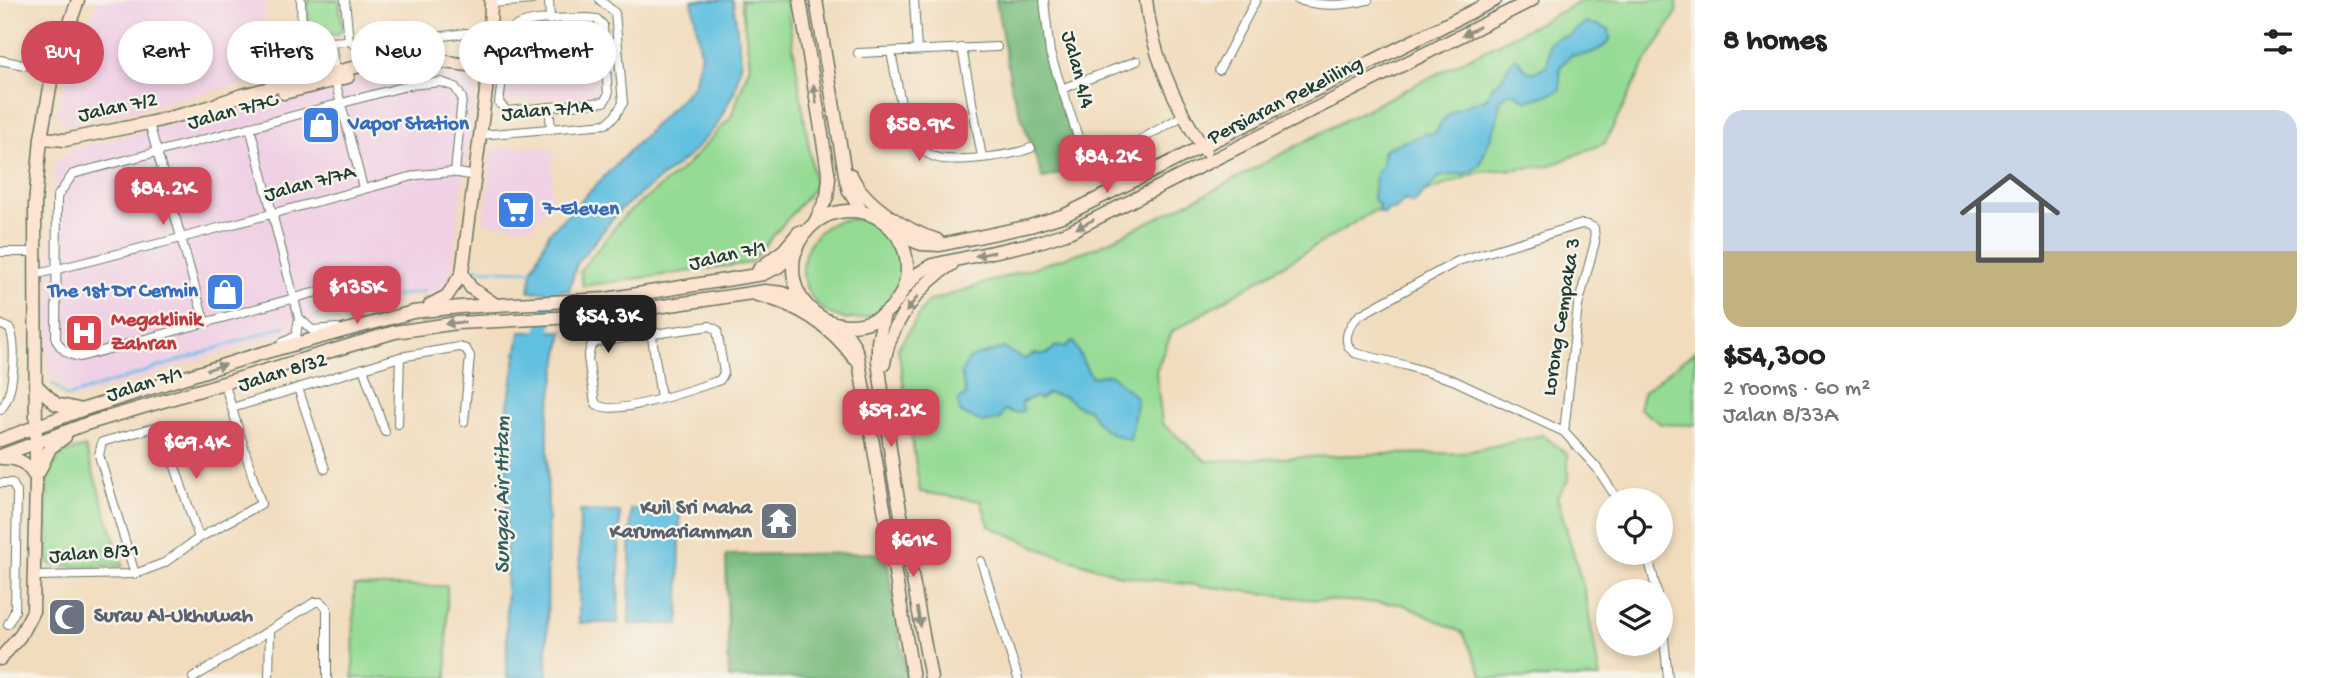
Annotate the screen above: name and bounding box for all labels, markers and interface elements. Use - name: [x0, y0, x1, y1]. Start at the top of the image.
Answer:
- chip: Buy: [21, 21, 104, 84]
- chip: Rent: [118, 21, 213, 84]
- chip: Filters: [227, 21, 337, 84]
- chip: New: [351, 21, 445, 84]
- chip: Apartment: [459, 21, 616, 84]
- icon: filters: [2259, 23, 2297, 61]
- one-way arrow: [1461, 25, 1481, 36]
- text: 8 homes: [1723, 25, 1826, 60]
- street label: Jalan 4/4: [1054, 29, 1098, 111]
- street label: Persiaran Pekeliling: [1203, 52, 1368, 152]
- one-way arrow: [809, 83, 820, 105]
- street label: Jalan 7/2: [76, 88, 160, 130]
- street label: Jalan 7/7C: [185, 89, 282, 137]
- street label: Jalan 7/1A: [501, 95, 595, 128]
- shop icon: Vapor Station: [300, 104, 342, 146]
- pin: $58.9K: [862, 104, 976, 163]
- text: $58.9K: [886, 112, 952, 139]
- place label: Vapor Station: [347, 113, 470, 138]
- pin: $84.2K: [1050, 136, 1164, 195]
- text: $84.2K: [1075, 144, 1139, 171]
- icon: home: [1947, 155, 2073, 281]
- street label: Jalan 7/7A: [262, 160, 360, 209]
- pin: $84.2K: [106, 168, 220, 227]
- text: $84.2K: [131, 176, 195, 203]
- supermarket icon: 7-Eleven: [495, 189, 537, 231]
- place label: 7-Eleven: [542, 198, 620, 223]
- one-way arrow: [1075, 219, 1095, 230]
- street label: Jalan 7/1: [687, 236, 769, 278]
- street label: Lorong Cempaka 3: [1538, 236, 1588, 398]
- one-way arrow: [974, 249, 996, 260]
- pin: $135K: [308, 266, 406, 326]
- shop icon: The 1st Dr Cermin: [204, 271, 246, 313]
- text: $135K: [329, 275, 385, 302]
- place label: The 1st Dr Cermin: [46, 280, 199, 305]
- one-way arrow: [905, 295, 919, 313]
- pin: $54.3K: [551, 296, 665, 355]
- text: $54.3K: [575, 304, 641, 331]
- place label: Megaklinik Zahran: [111, 309, 205, 358]
- hospital icon: Megaklinik Zahran: [63, 312, 105, 354]
- one-way arrow: [444, 318, 466, 329]
- text: $54,300: [1723, 341, 1826, 376]
- street label: Jalan 8/32: [235, 349, 331, 399]
- one-way arrow: [206, 362, 227, 372]
- street label: Jalan 7/1: [104, 363, 186, 409]
- text: 2 rooms · 60 m²: [1723, 376, 1870, 403]
- pin: $59.2K: [834, 390, 948, 449]
- text: $59.2K: [858, 398, 924, 425]
- text: Jalan 8/33A: [1723, 403, 1838, 430]
- water label: Sungai Air Hitam: [490, 416, 517, 574]
- pin: $69.4K: [139, 421, 253, 481]
- text: $69.4K: [164, 430, 228, 457]
- map controls: [1596, 488, 1673, 656]
- button: locate: [1596, 488, 1673, 565]
- place label: Kuil Sri Maha Karumariamman: [609, 497, 753, 546]
- temple icon: Kuil Sri Maha Karumariamman: [758, 500, 800, 542]
- pin: $61K: [872, 520, 954, 579]
- text: $61K: [891, 528, 935, 555]
- street label: Jalan 8/31: [48, 539, 140, 571]
- button: layers: [1596, 579, 1673, 656]
- mosque icon: Surau Al-Ukhuwah: [46, 596, 88, 638]
- place label: Surau Al-Ukhuwah: [94, 605, 254, 630]
- one-way arrow: [914, 606, 925, 628]

